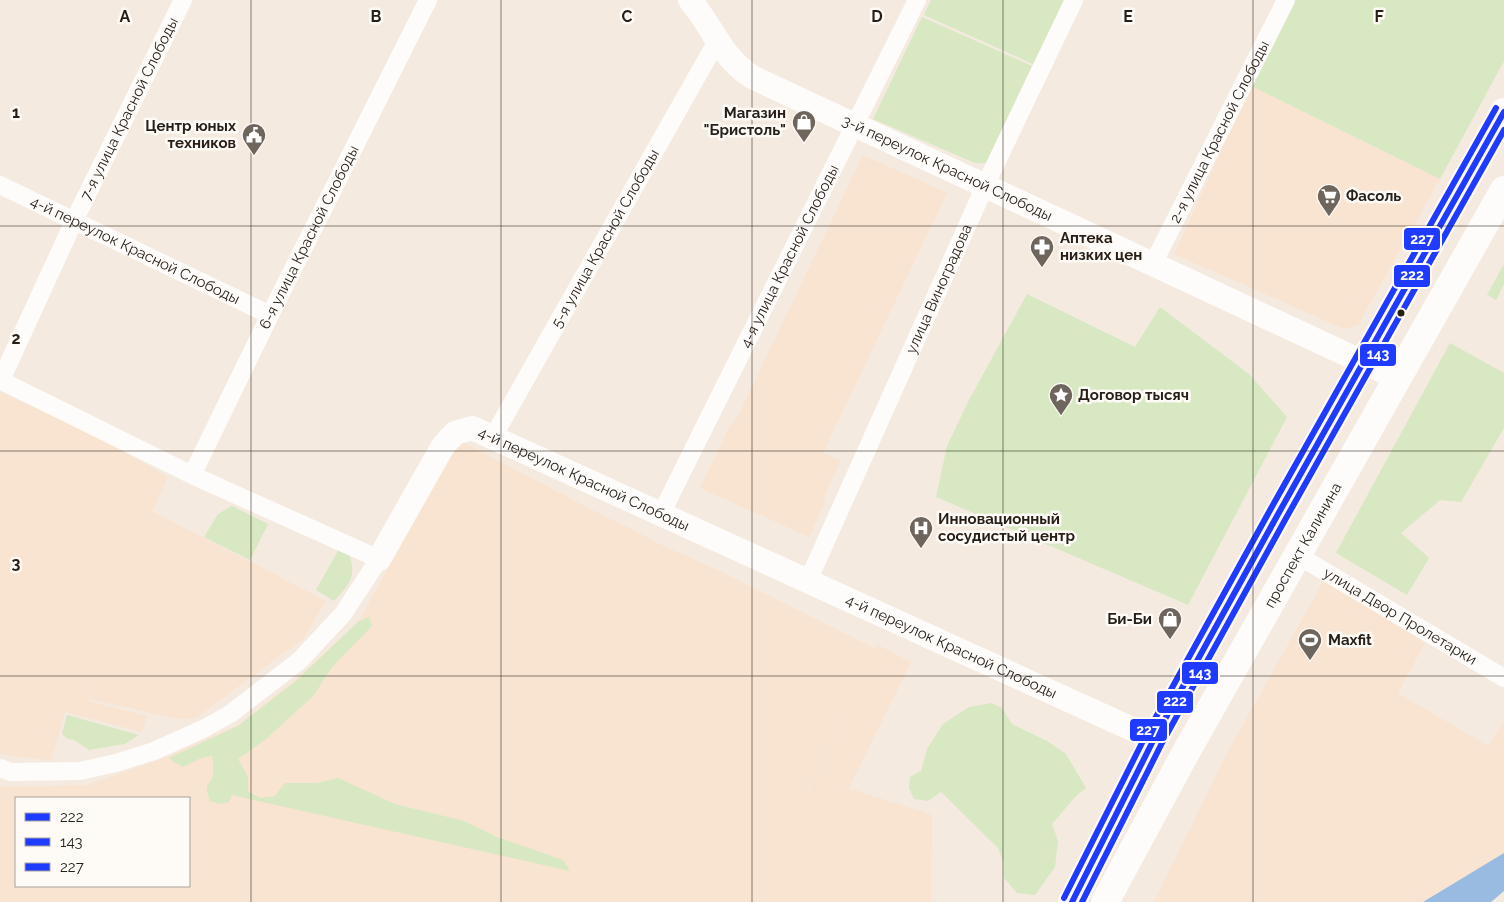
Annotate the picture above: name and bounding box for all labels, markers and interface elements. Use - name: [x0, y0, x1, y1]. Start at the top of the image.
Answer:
- text: A: [120, 7, 131, 26]
- text: B: [371, 7, 382, 26]
- text: C: [622, 7, 633, 26]
- text: D: [871, 7, 883, 26]
- text: E: [1123, 7, 1133, 26]
- text: F: [1374, 7, 1384, 26]
- street label: 7-я улица Красной Слободы: [77, 14, 182, 203]
- street label: 2-я улица Красной Слободы: [1166, 38, 1273, 226]
- text: 1: [12, 103, 20, 122]
- place label: Магазин "Бристоль": [704, 104, 786, 139]
- shop icon: Магазин "Бристоль": [791, 109, 817, 143]
- street label: 3-й переулок Красной Слободы: [839, 111, 1055, 225]
- place label: Центр юных техников: [145, 117, 236, 152]
- public building icon: Центр юных техников: [241, 122, 267, 156]
- street label: 6-я улица Красной Слободы: [255, 142, 363, 332]
- street label: 5-я улица Красной Слободы: [548, 146, 663, 331]
- street label: 4-я улица Красной Слободы: [736, 162, 843, 351]
- supermarket icon: Фасоль: [1316, 183, 1342, 217]
- place label: Фасоль: [1346, 187, 1401, 205]
- street label: 4-й переулок Красной Слободы: [28, 192, 243, 308]
- street label: улица Виноградова: [902, 221, 976, 357]
- line badge: 227: [1403, 227, 1441, 251]
- place label: Аптека низких цен: [1060, 229, 1142, 264]
- text: 227: [1410, 231, 1434, 247]
- pharmacy icon: Аптека низких цен: [1029, 234, 1055, 268]
- line badge: 222: [1393, 264, 1431, 288]
- text: 222: [1400, 267, 1424, 283]
- unlabelled marker: [1396, 308, 1406, 318]
- text: 2: [11, 329, 21, 348]
- line badge: 143: [1359, 343, 1397, 367]
- text: 143: [1367, 346, 1390, 362]
- place icon: Договор тысяч: [1048, 382, 1074, 416]
- place label: Договор тысяч: [1078, 386, 1189, 404]
- street label: 4-й переулок Красной Слободы: [475, 423, 692, 535]
- street label: проспект Калинина: [1261, 480, 1346, 611]
- place label: Инновационный сосудистый центр: [938, 510, 1075, 545]
- hospital icon: Инновационный сосудистый центр: [908, 515, 934, 549]
- text: 3: [12, 554, 21, 573]
- street label: улица Двор Пролетарки: [1320, 564, 1480, 669]
- street label: 4-й переулок Красной Слободы: [843, 591, 1060, 702]
- shop icon: Би-Би: [1157, 606, 1183, 640]
- place label: Би-Би: [1107, 610, 1152, 628]
- sports icon: Maxfit: [1297, 627, 1323, 661]
- place label: Maxfit: [1328, 631, 1372, 649]
- line badge: 143: [1181, 661, 1219, 685]
- text: 143: [1189, 665, 1212, 681]
- line badge: 222: [1156, 690, 1194, 714]
- text: 222: [1163, 693, 1187, 709]
- line badge: 227: [1129, 718, 1168, 742]
- text: 227: [1136, 722, 1160, 738]
- legend: [15, 797, 190, 887]
- text: 222: [60, 808, 84, 826]
- text: 143: [60, 833, 83, 851]
- text: 227: [60, 858, 84, 876]

